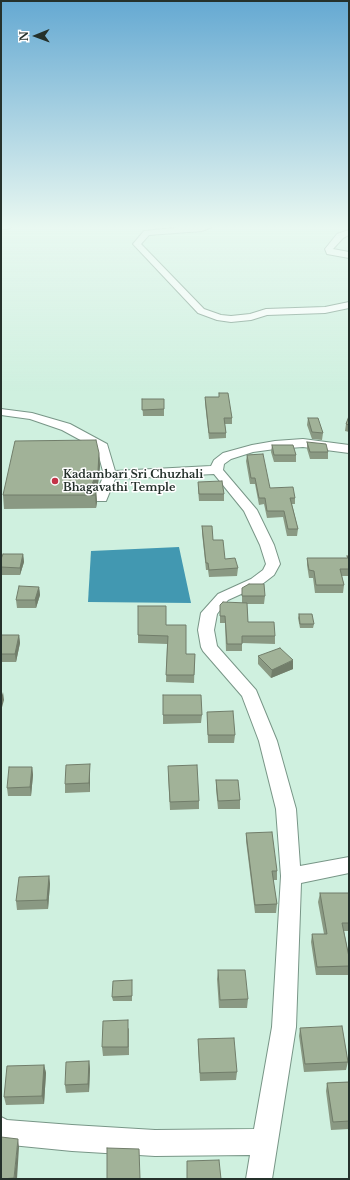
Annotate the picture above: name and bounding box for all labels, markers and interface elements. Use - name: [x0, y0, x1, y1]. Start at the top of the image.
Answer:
- north arrow: [16, 16, 56, 56]
- text: N: [17, 31, 31, 42]
- place label: Kadambari Sri Chuzhali Bhagavathi Temple: [63, 468, 203, 494]
- marker: Kadambari Sri Chuzhali Bhagavathi Temple: [50, 476, 60, 486]

